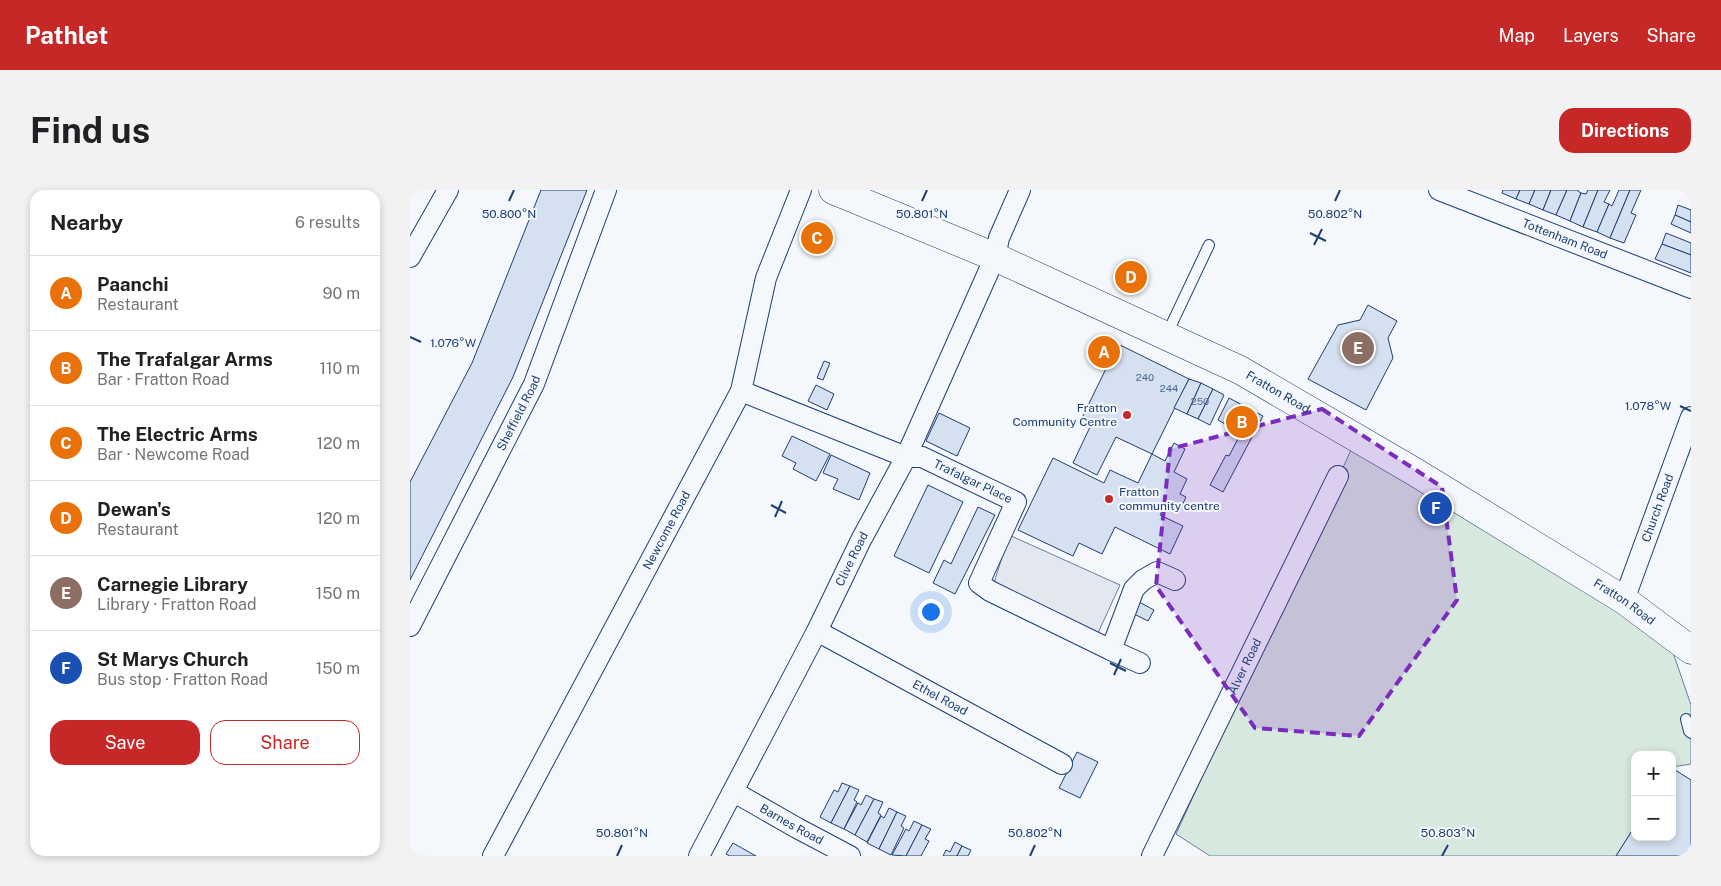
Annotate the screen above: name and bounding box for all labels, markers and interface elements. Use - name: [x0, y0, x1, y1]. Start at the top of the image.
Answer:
- text: Pathlet: [25, 21, 108, 49]
- text: Map: [1499, 25, 1535, 46]
- text: Layers: [1563, 25, 1619, 46]
- text: Share: [1647, 25, 1696, 46]
- button: Directions: [1559, 108, 1691, 153]
- text: Find us: [30, 110, 150, 151]
- text: 50.800°N: [482, 207, 536, 221]
- text: 50.801°N: [896, 207, 948, 221]
- text: 50.802°N: [1308, 207, 1362, 221]
- text: Nearby: [50, 210, 123, 235]
- text: 6 results: [295, 213, 360, 232]
- street label: Tottenham Road: [1520, 216, 1610, 262]
- pin: C: [801, 219, 833, 257]
- pin: D: [1115, 258, 1147, 296]
- text: Paanchi: [97, 273, 169, 295]
- text: A: [60, 284, 72, 303]
- text: 90 m: [323, 284, 360, 303]
- text: Restaurant: [97, 295, 179, 314]
- pin: E: [1342, 329, 1374, 367]
- pin: A: [1088, 333, 1120, 371]
- text: 1.076°W: [430, 336, 477, 350]
- text: The Trafalgar Arms: [97, 348, 273, 370]
- text: B: [61, 359, 71, 378]
- text: 110 m: [319, 359, 360, 378]
- street label: Fratton Road: [1243, 368, 1312, 416]
- text: Bar · Fratton Road: [97, 370, 230, 389]
- house number: 240: [1136, 371, 1154, 383]
- street label: Sheffield Road: [494, 374, 543, 453]
- house number: 244: [1160, 382, 1178, 394]
- house number: 250: [1191, 395, 1209, 407]
- text: 1.078°W: [1625, 399, 1672, 413]
- place label: Fratton Community Centre: [1013, 401, 1117, 429]
- pin: B: [1226, 403, 1258, 441]
- marker: Fratton Community Centre: [1121, 409, 1133, 421]
- text: The Electric Arms: [97, 423, 258, 445]
- text: C: [60, 434, 72, 453]
- text: 120 m: [316, 434, 360, 453]
- text: Bar · Newcome Road: [97, 445, 250, 464]
- street label: Trafalgar Place: [931, 457, 1015, 506]
- street label: Church Road: [1639, 472, 1677, 544]
- place label: Fratton community centre: [1119, 485, 1220, 513]
- street label: Newcome Road: [640, 489, 693, 572]
- pin: F: [1420, 489, 1452, 527]
- marker: Fratton community centre: [1103, 493, 1115, 505]
- text: Dewan's: [97, 498, 171, 520]
- text: D: [60, 509, 72, 528]
- text: 120 m: [316, 509, 360, 528]
- text: Restaurant: [97, 520, 179, 539]
- street label: Clive Road: [833, 529, 871, 589]
- text: Carnegie Library: [97, 573, 248, 595]
- street label: Fratton Road: [1591, 576, 1658, 628]
- text: E: [61, 584, 71, 603]
- text: 150 m: [316, 584, 360, 603]
- text: Library · Fratton Road: [97, 595, 256, 614]
- your location: [918, 599, 944, 625]
- street label: Alver Road: [1225, 636, 1264, 697]
- text: St Marys Church: [97, 648, 249, 670]
- text: F: [61, 659, 71, 678]
- text: 150 m: [316, 659, 360, 678]
- text: Bus stop · Fratton Road: [97, 670, 268, 689]
- street label: Ethel Road: [910, 677, 970, 718]
- button: Save: [50, 720, 200, 765]
- button: Share: [210, 720, 360, 765]
- map controls: [1631, 751, 1676, 841]
- button: +: [1631, 751, 1676, 796]
- button: −: [1631, 796, 1676, 841]
- street label: Barnes Road: [757, 801, 826, 848]
- text: 50.801°N: [596, 826, 648, 840]
- text: 50.802°N: [1008, 826, 1062, 840]
- text: 50.803°N: [1421, 826, 1475, 840]

